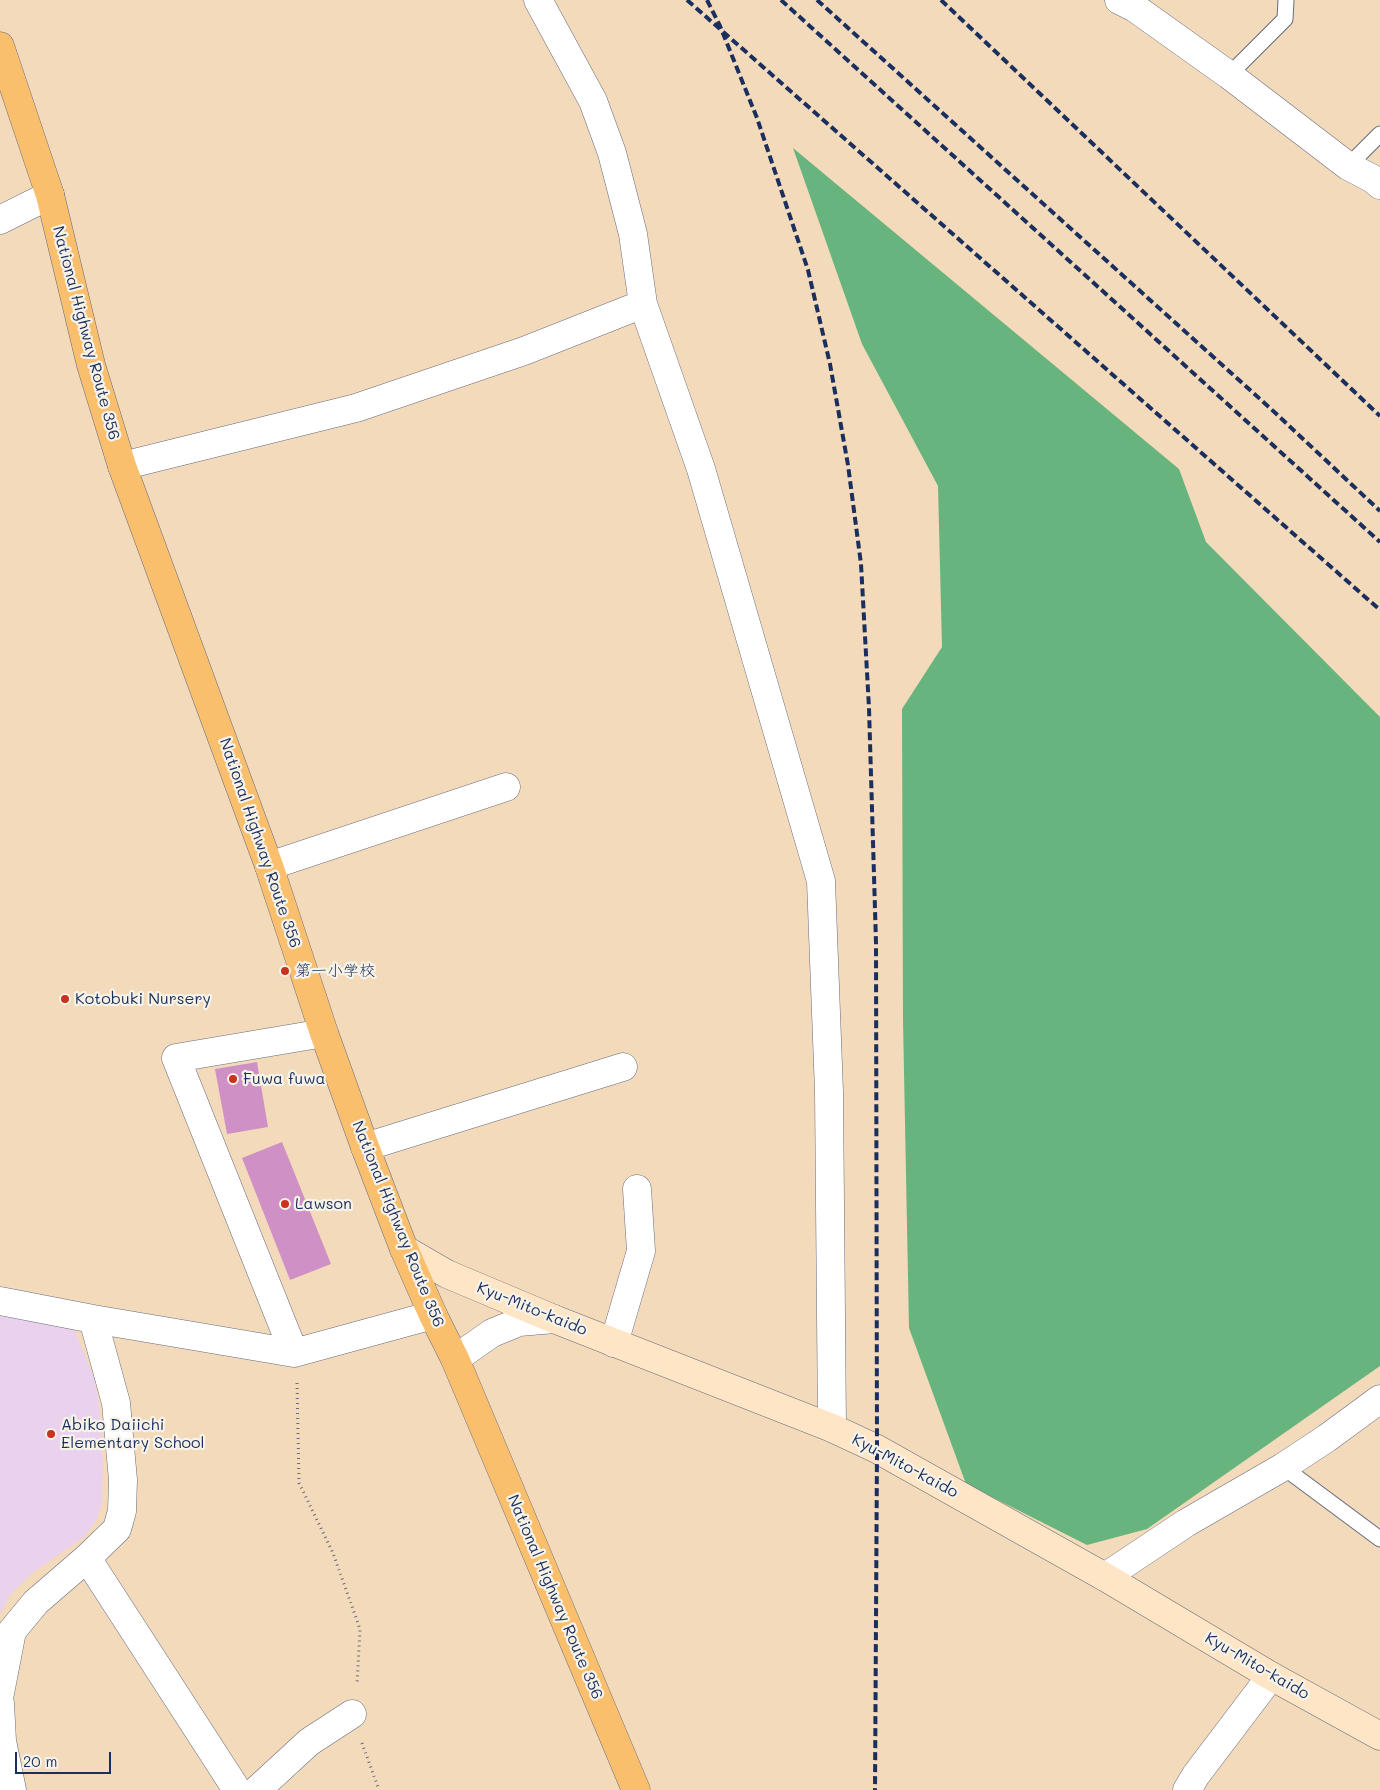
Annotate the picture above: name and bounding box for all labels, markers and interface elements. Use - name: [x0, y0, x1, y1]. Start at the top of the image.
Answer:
- street label: National Highway Route 356: [48, 224, 124, 442]
- street label: National Highway Route 356: [215, 736, 305, 950]
- place label: 第一小学校: [295, 961, 375, 981]
- marker: 第一小学校: [279, 965, 291, 977]
- place label: Kotobuki Nursery: [75, 989, 211, 1009]
- marker: Kotobuki Nursery: [59, 993, 71, 1005]
- place label: Fuwa fuwa: [243, 1069, 326, 1089]
- marker: Fuwa fuwa: [227, 1073, 239, 1085]
- street label: National Highway Route 356: [348, 1118, 448, 1330]
- place label: Lawson: [295, 1194, 352, 1214]
- marker: Lawson: [279, 1198, 291, 1210]
- street label: Kyu-Mito-kaido: [474, 1278, 590, 1340]
- place label: Abiko Daiichi Elementary School: [61, 1415, 205, 1453]
- marker: Abiko Daiichi Elementary School: [45, 1428, 57, 1440]
- street label: Kyu-Mito-kaido: [849, 1430, 961, 1502]
- street label: National Highway Route 356: [503, 1492, 607, 1702]
- street label: Kyu-Mito-kaido: [1201, 1628, 1313, 1704]
- scale bar: [18, 1742, 114, 1774]
- text: 20 m: [23, 1751, 57, 1771]

